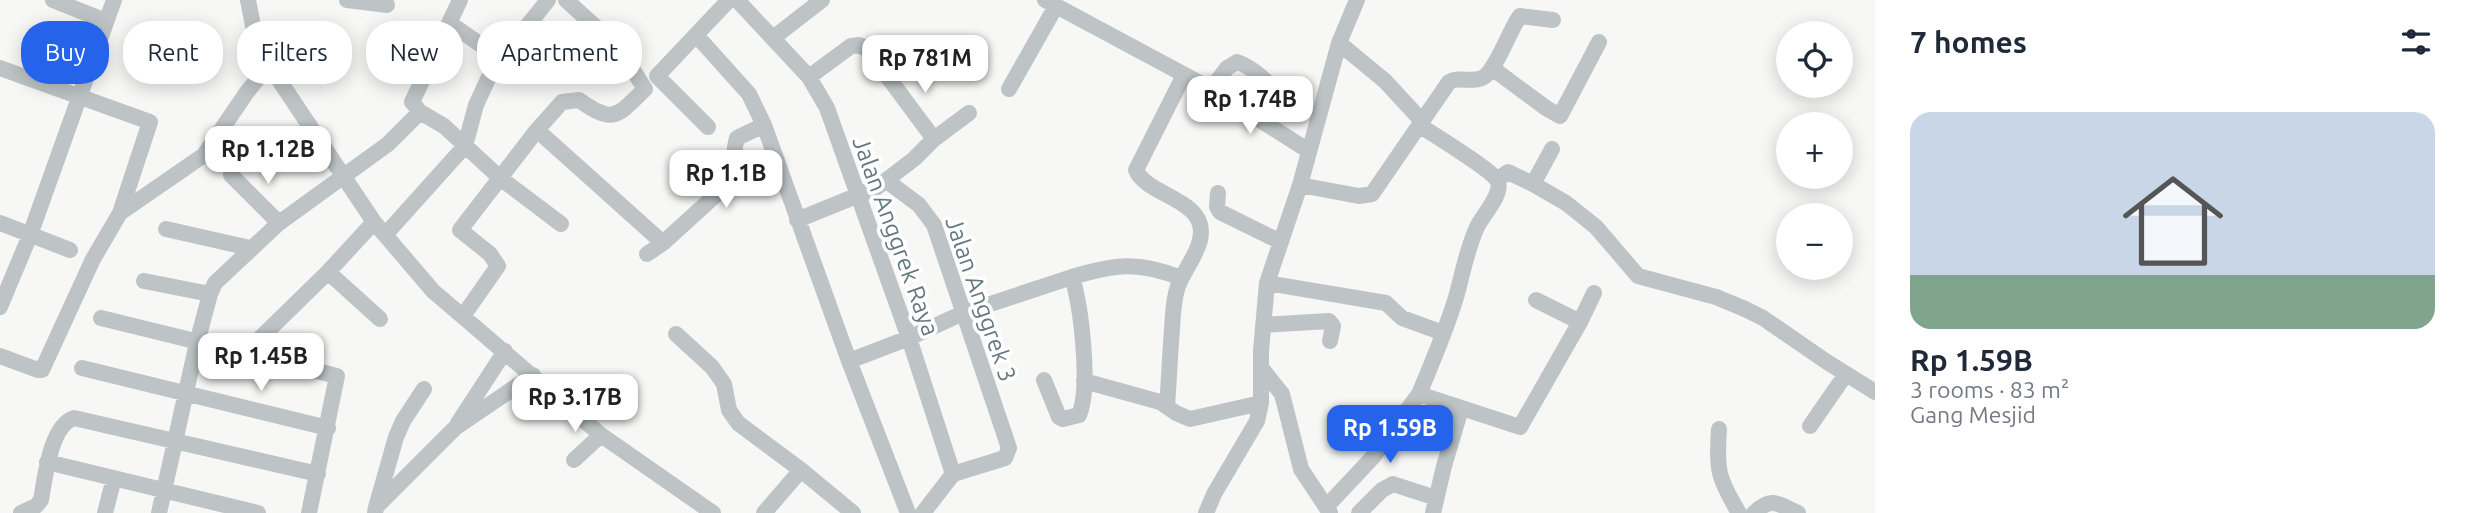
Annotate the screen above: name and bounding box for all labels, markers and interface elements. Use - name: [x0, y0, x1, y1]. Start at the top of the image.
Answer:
- chip: Buy: [21, 21, 109, 84]
- chip: Rent: [123, 21, 223, 84]
- chip: Filters: [237, 21, 352, 84]
- chip: New: [366, 21, 463, 84]
- chip: Apartment: [477, 21, 642, 84]
- map controls: [1776, 21, 1853, 280]
- button: locate: [1776, 21, 1853, 98]
- icon: filters: [2397, 23, 2435, 61]
- text: 7 homes: [1910, 25, 2027, 59]
- pin: Rp 781M: [860, 36, 990, 95]
- text: Rp 781M: [878, 45, 972, 70]
- pin: Rp 1.74B: [1178, 76, 1322, 136]
- text: Rp 1.74B: [1203, 86, 1297, 111]
- button: +: [1776, 112, 1853, 189]
- pin: Rp 1.12B: [196, 127, 340, 186]
- street label: Jalan Anggrek Raya: [847, 133, 945, 339]
- text: Rp 1.12B: [221, 136, 315, 161]
- pin: Rp 1.1B: [661, 150, 791, 210]
- icon: home: [2110, 158, 2236, 284]
- text: Rp 1.1B: [685, 160, 767, 185]
- button: −: [1776, 203, 1853, 280]
- street label: Jalan Anggrek 3: [940, 213, 1022, 385]
- pin: Rp 1.45B: [189, 334, 333, 393]
- text: Rp 1.45B: [214, 343, 308, 368]
- text: Rp 1.59B: [1910, 343, 2033, 377]
- pin: Rp 3.17B: [503, 374, 647, 434]
- text: 3 rooms · 83 m²: [1910, 377, 2069, 402]
- text: Rp 3.17B: [528, 384, 622, 409]
- text: Gang Mesjid: [1910, 402, 2036, 427]
- pin: Rp 1.59B: [1318, 406, 1462, 465]
- text: Rp 1.59B: [1343, 415, 1437, 440]

